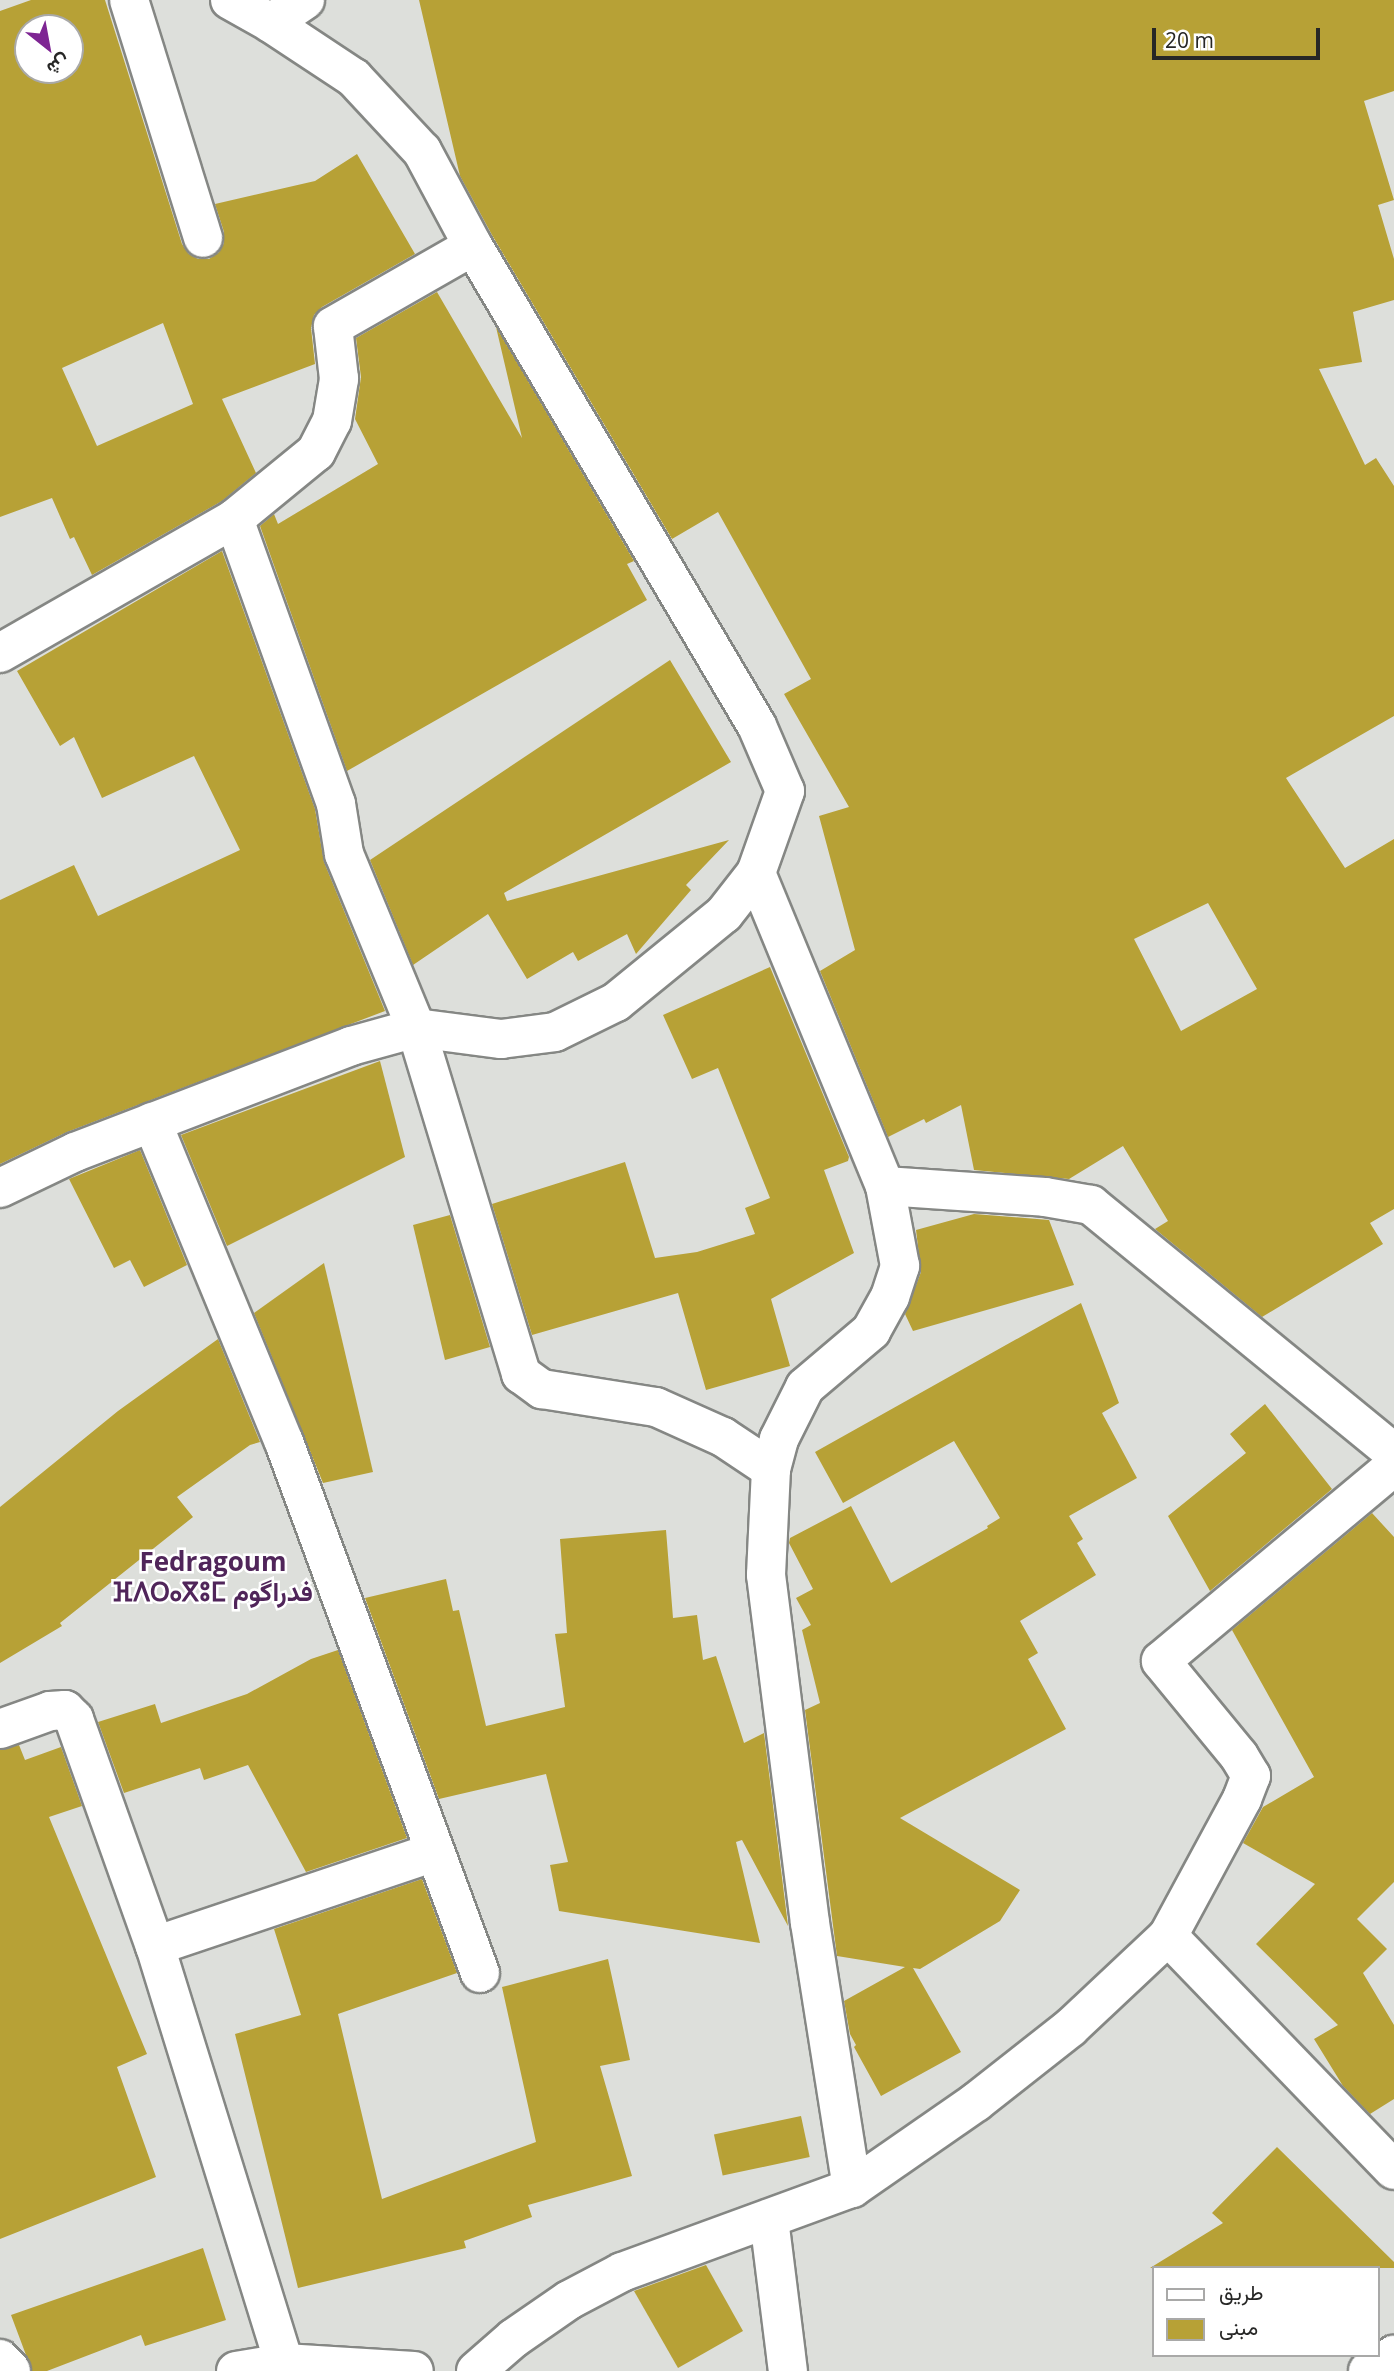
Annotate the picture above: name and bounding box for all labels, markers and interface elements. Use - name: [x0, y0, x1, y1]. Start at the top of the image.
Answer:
- north arrow: [14, 14, 84, 84]
- scale bar: [1156, 14, 1324, 58]
- text: 20 m: [1165, 26, 1214, 54]
- text: ش: [42, 48, 75, 82]
- district label: Fedragoum ⴼⴷⵔⴰⴳⵓⵎ فدراگوم: [113, 1546, 313, 1608]
- legend: [1152, 2266, 1380, 2357]
- text: طريق: [1219, 2278, 1264, 2306]
- text: مبنى: [1219, 2313, 1258, 2341]

